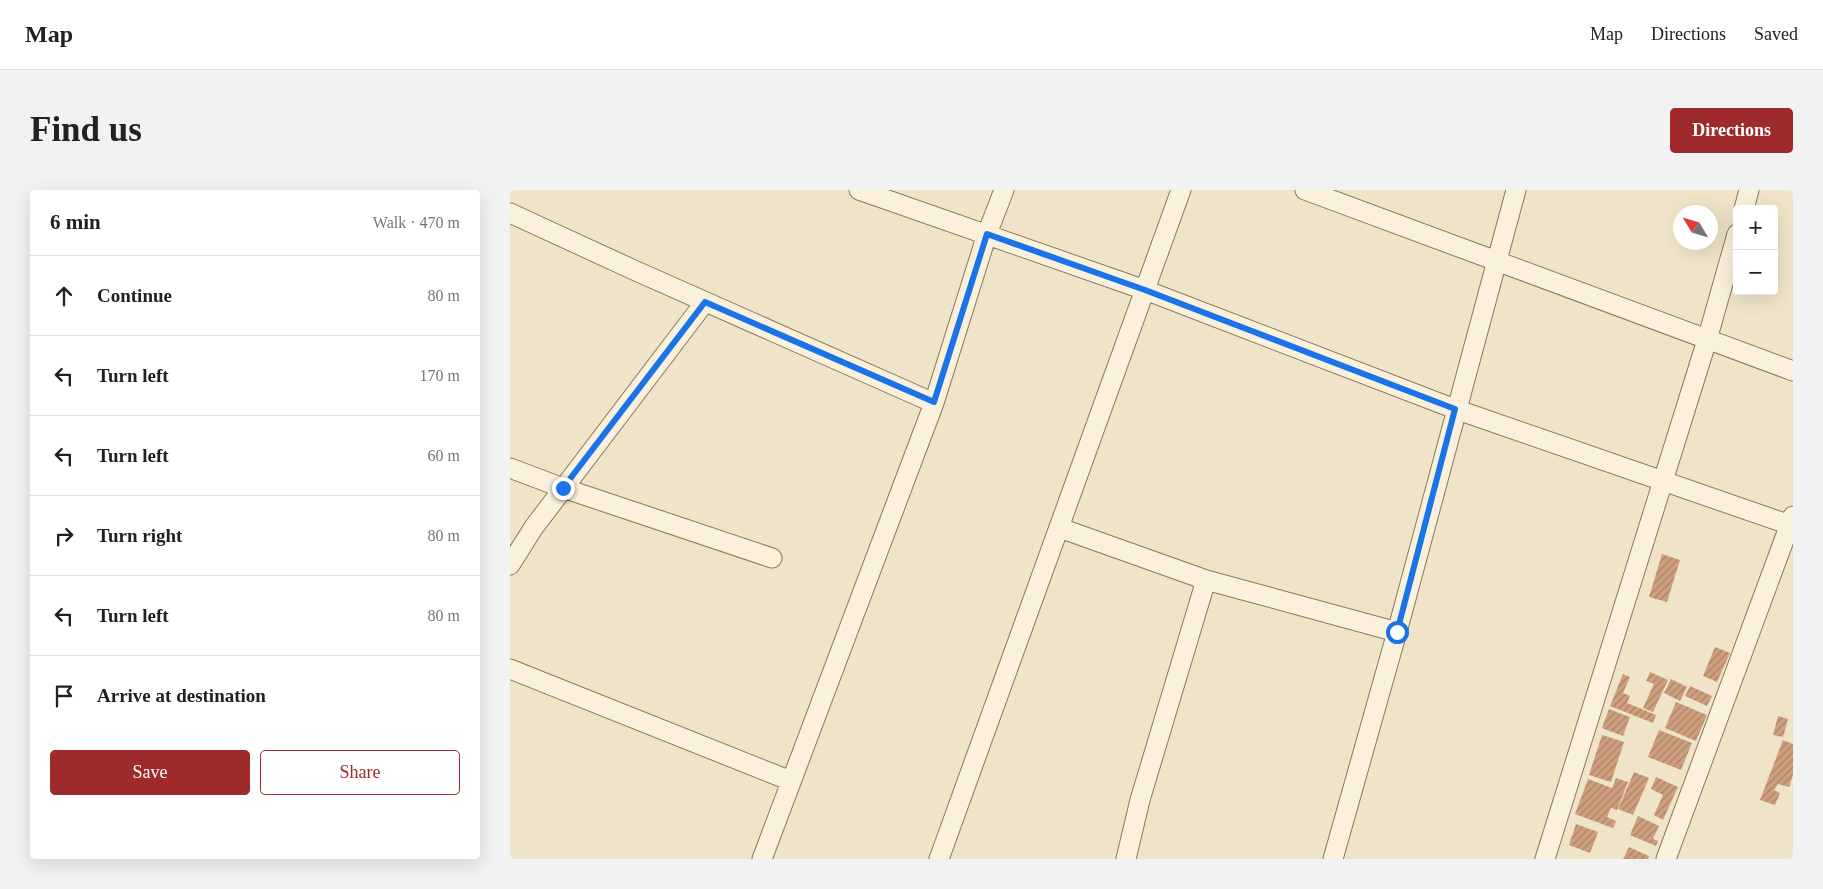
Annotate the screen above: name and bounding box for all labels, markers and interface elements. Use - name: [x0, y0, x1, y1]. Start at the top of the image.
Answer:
- text: Map: [25, 21, 73, 47]
- text: Map: [1590, 24, 1623, 44]
- text: Directions: [1651, 24, 1726, 44]
- text: Saved: [1754, 24, 1798, 44]
- button: Directions: [1670, 108, 1793, 153]
- text: Find us: [30, 110, 142, 149]
- north arrow: [1673, 205, 1718, 250]
- map controls: [1733, 205, 1778, 295]
- button: +: [1733, 205, 1778, 250]
- text: 6 min: [50, 210, 101, 234]
- text: Walk · 470 m: [373, 214, 460, 231]
- button: −: [1733, 250, 1778, 295]
- icon: ahead: [50, 282, 78, 310]
- text: Continue: [97, 285, 172, 306]
- text: 80 m: [428, 287, 460, 304]
- icon: left: [50, 362, 78, 390]
- text: Turn left: [97, 365, 169, 386]
- text: 170 m: [420, 367, 460, 384]
- icon: left: [50, 442, 78, 470]
- text: Turn left: [97, 445, 169, 466]
- text: 60 m: [428, 447, 460, 464]
- route end: [552, 477, 575, 500]
- icon: right: [50, 522, 78, 550]
- text: Turn right: [97, 525, 182, 546]
- text: 80 m: [428, 527, 460, 544]
- icon: left: [50, 602, 78, 630]
- text: Turn left: [97, 605, 169, 626]
- text: 80 m: [428, 607, 460, 624]
- route start: [1386, 621, 1409, 644]
- icon: arrive: [50, 682, 78, 710]
- text: Arrive at destination: [97, 685, 266, 706]
- button: Save: [50, 750, 250, 795]
- button: Share: [260, 750, 460, 795]

